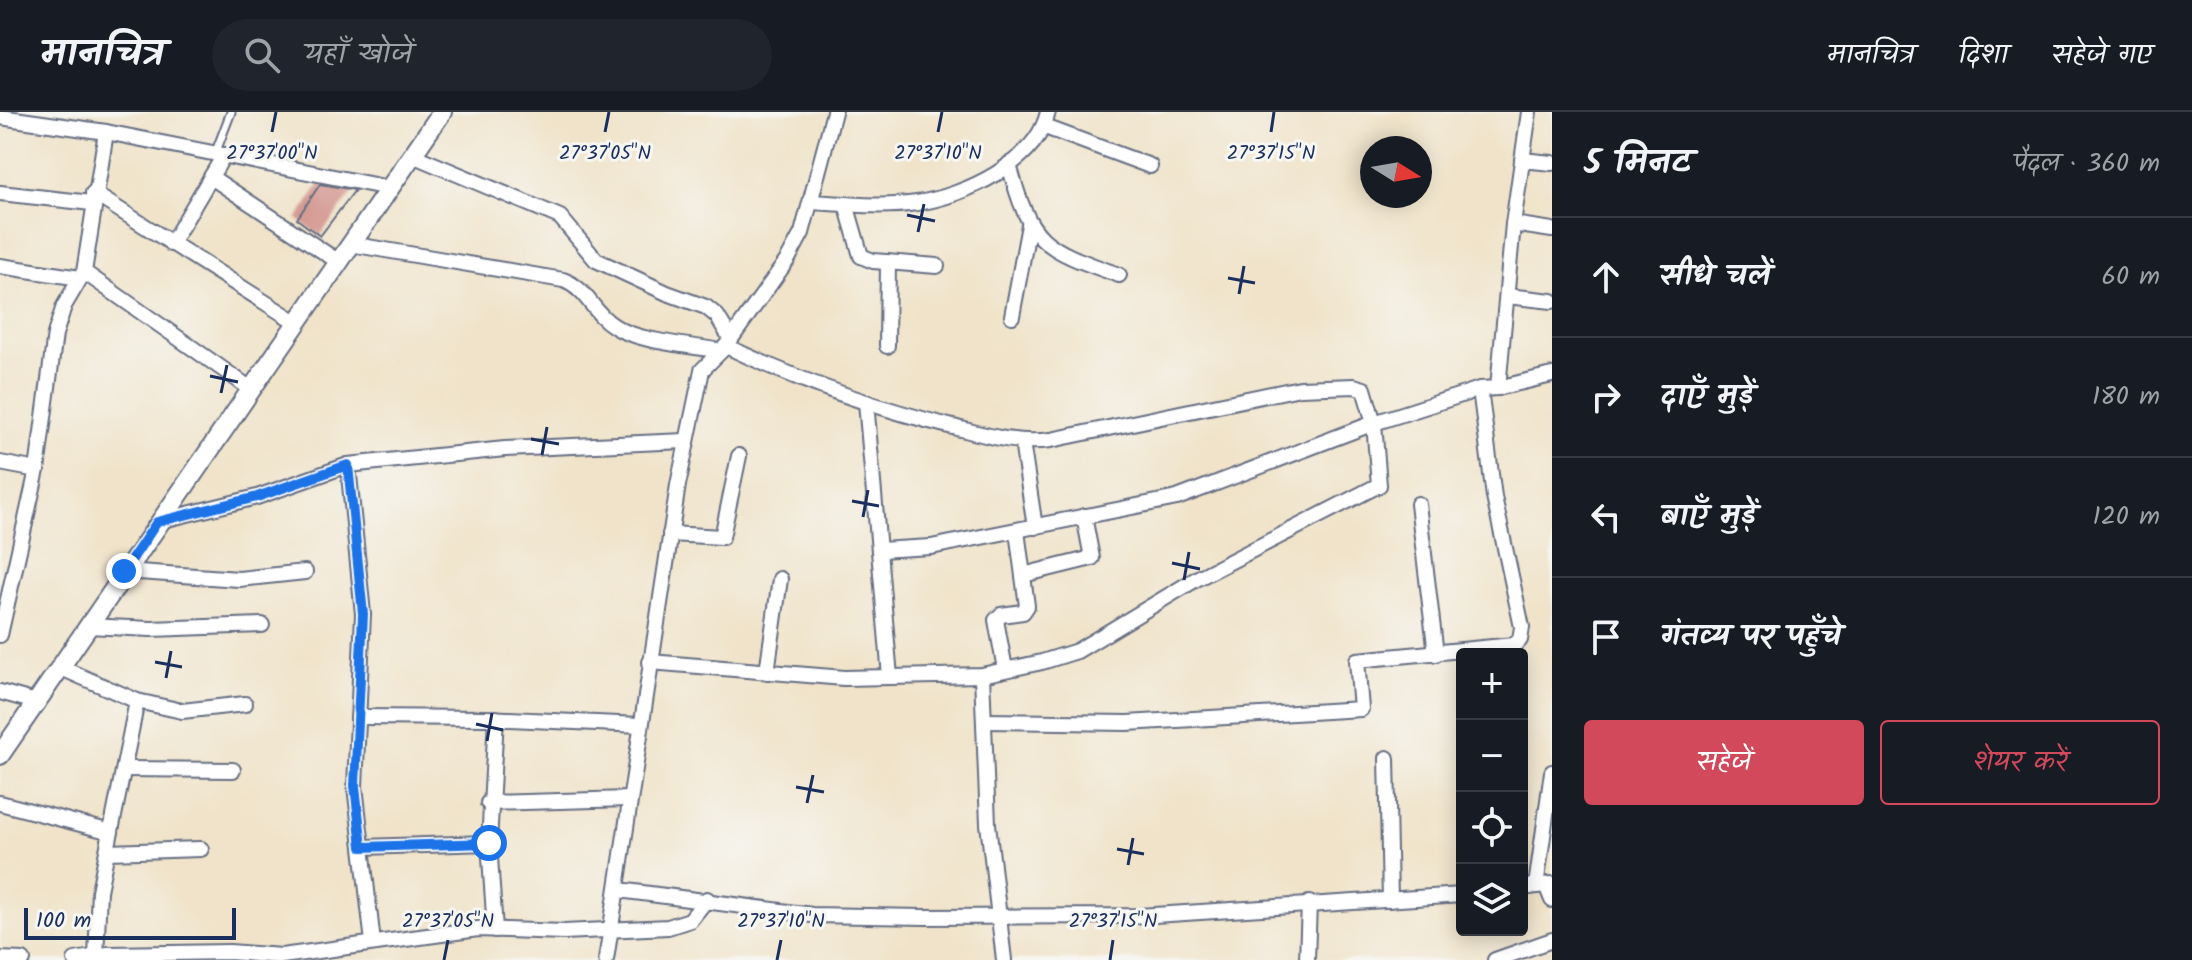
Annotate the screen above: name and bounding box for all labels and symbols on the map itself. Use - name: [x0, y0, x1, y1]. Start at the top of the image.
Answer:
- north arrow: [1360, 136, 1432, 208]
- text: 27°37'00"N: [226, 138, 318, 170]
- text: 27°37'05"N: [559, 138, 651, 170]
- text: 27°37'10"N: [894, 138, 982, 170]
- text: 27°37'15"N: [1227, 138, 1315, 170]
- route end: [106, 553, 142, 589]
- route start: [471, 825, 507, 861]
- scale bar: [24, 904, 236, 940]
- text: 27°37'05"N: [402, 906, 494, 938]
- text: 27°37'10"N: [737, 906, 825, 938]
- text: 27°37'15"N: [1069, 906, 1157, 938]

